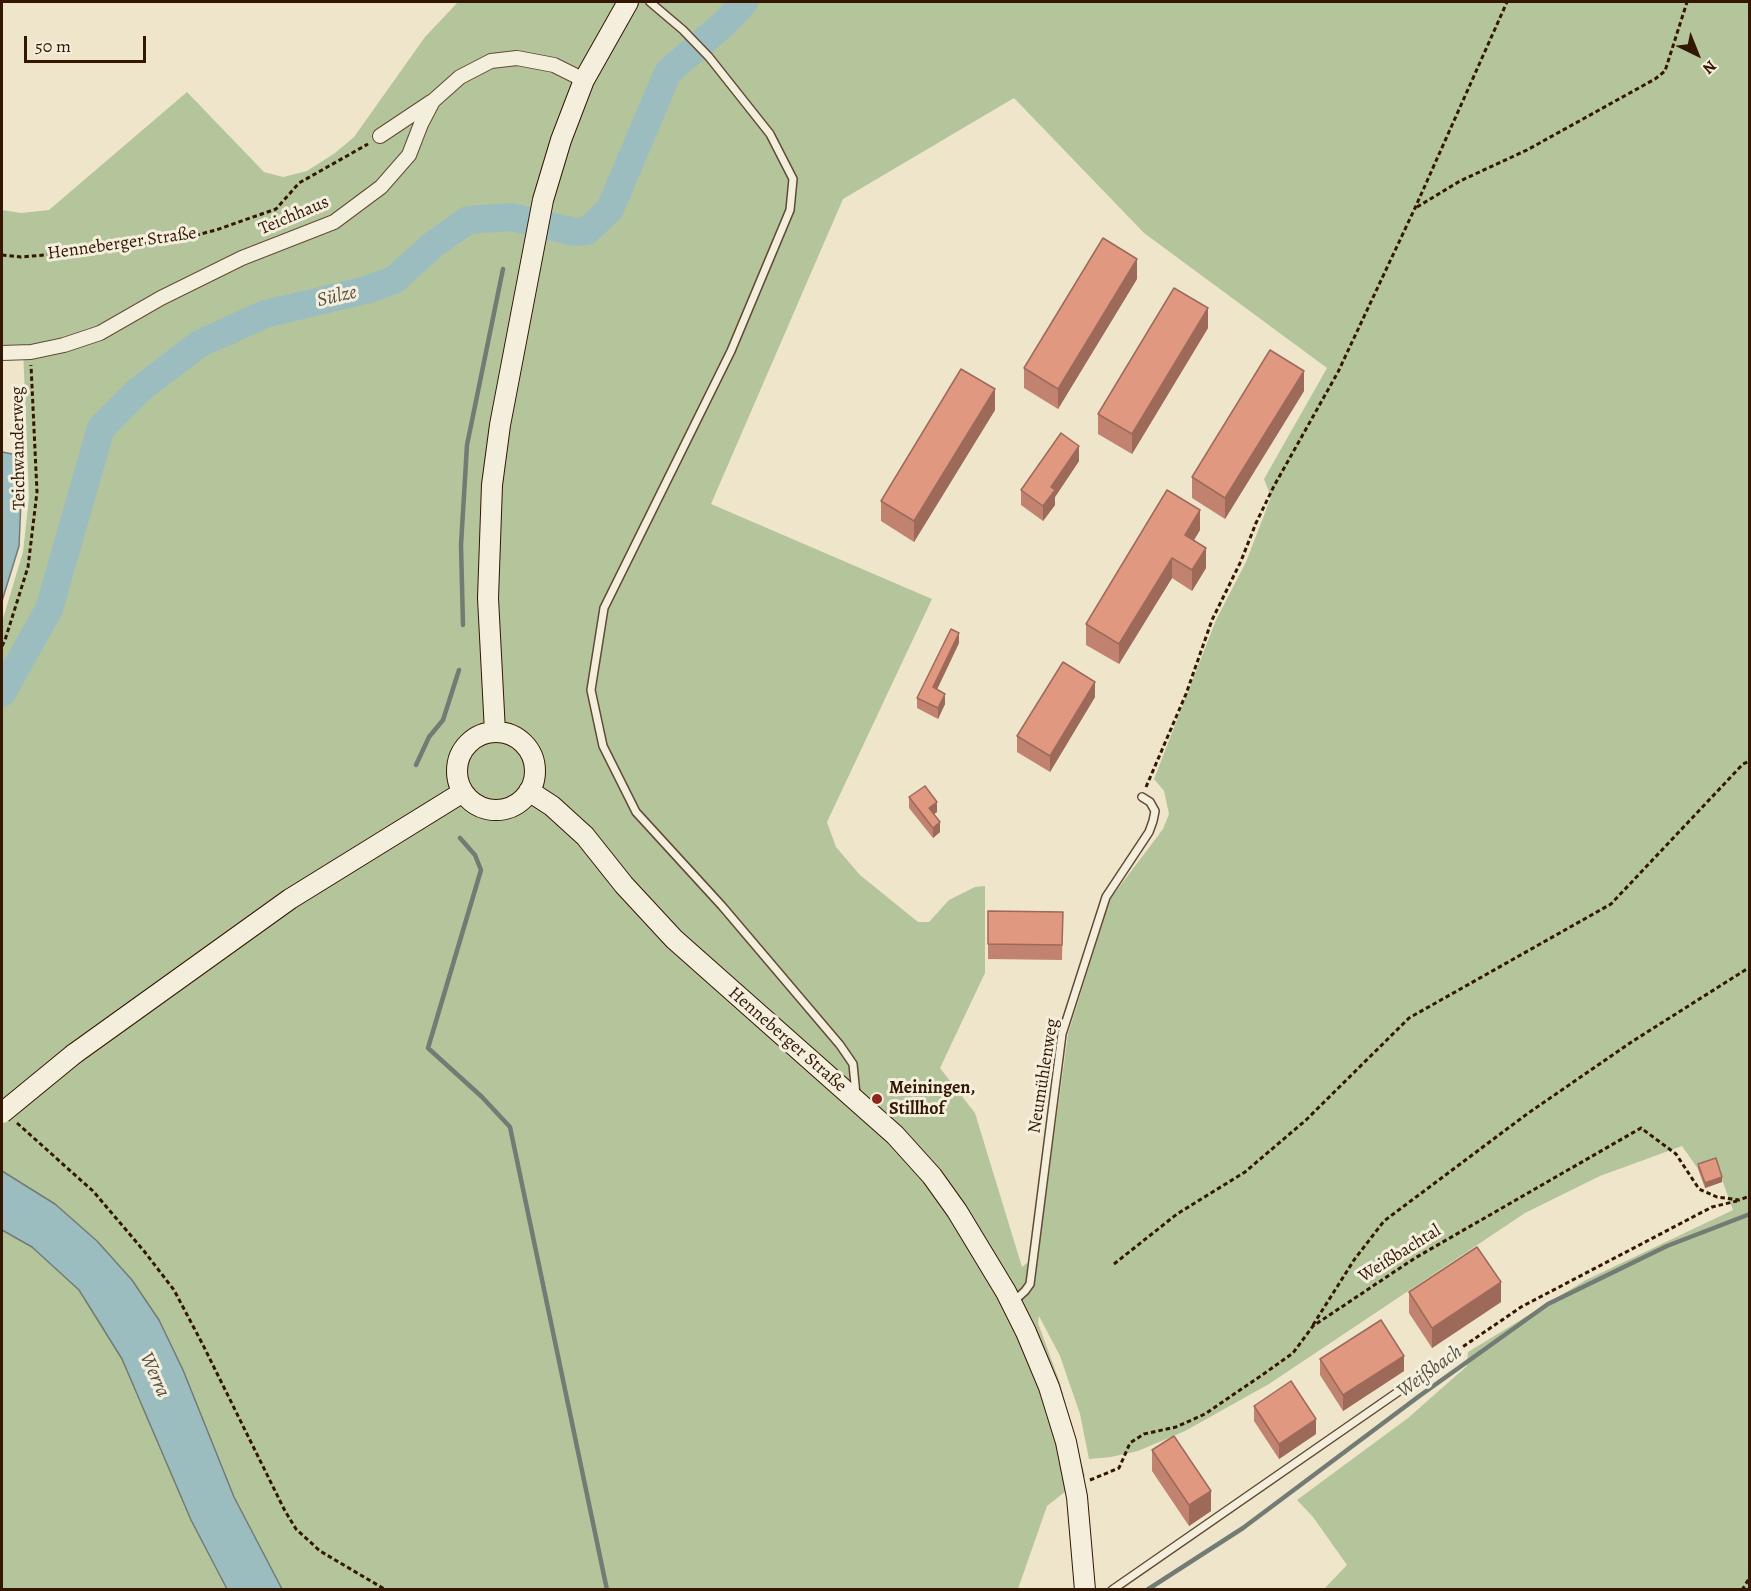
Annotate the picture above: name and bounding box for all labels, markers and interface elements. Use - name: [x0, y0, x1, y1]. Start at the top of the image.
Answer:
- scale bar: [27, 24, 148, 62]
- north arrow: [1667, 24, 1727, 84]
- text: 50 m: [35, 34, 71, 58]
- text: N: [1698, 55, 1721, 79]
- street label: Teichhaus: [256, 192, 332, 240]
- street label: Henneberger Straße: [46, 223, 198, 265]
- water label: Sülze: [315, 281, 359, 313]
- street label: Teichwanderweg: [7, 386, 31, 510]
- street label: Henneberger Straße: [723, 983, 851, 1097]
- street label: Neumühlenweg: [1024, 1017, 1064, 1135]
- place label: Meiningen, Stillhof: [889, 1078, 975, 1120]
- marker: Meiningen, Stillhof: [870, 1092, 884, 1106]
- street label: Weißbachtal: [1355, 1220, 1445, 1288]
- water label: Weißbach: [1393, 1340, 1467, 1404]
- water label: Werra: [134, 1349, 174, 1401]

